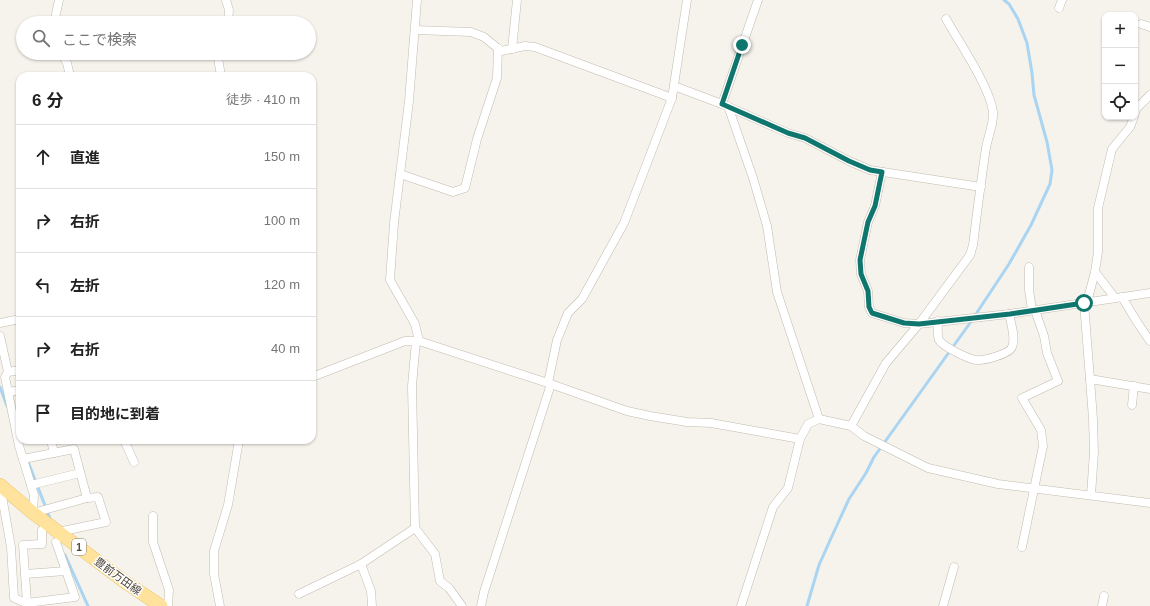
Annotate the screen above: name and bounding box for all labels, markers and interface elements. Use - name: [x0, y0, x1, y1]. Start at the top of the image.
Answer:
- map controls: [1102, 12, 1138, 120]
- button: +: [1102, 12, 1138, 48]
- search box: [16, 16, 316, 60]
- icon: search: [30, 27, 52, 49]
- text: ここで検索: [62, 31, 137, 48]
- route end: [733, 36, 751, 54]
- button: −: [1102, 48, 1138, 84]
- button: locate: [1102, 84, 1138, 120]
- text: 6 分: [32, 91, 63, 110]
- text: 徒歩 · 410 m: [226, 92, 300, 107]
- icon: ahead: [32, 146, 54, 168]
- text: 直進: [70, 149, 100, 166]
- text: 150 m: [264, 149, 300, 164]
- icon: right: [32, 210, 54, 232]
- text: 右折: [70, 213, 100, 230]
- text: 100 m: [264, 213, 300, 228]
- icon: left: [32, 274, 54, 296]
- text: 左折: [70, 277, 100, 294]
- text: 120 m: [264, 277, 300, 292]
- route start: [1075, 294, 1093, 312]
- icon: right: [32, 338, 54, 360]
- text: 右折: [70, 341, 100, 358]
- text: 40 m: [271, 341, 300, 356]
- icon: arrive: [32, 402, 54, 424]
- text: 目的地に到着: [70, 405, 160, 422]
- road number: 1: [72, 539, 86, 555]
- street label: 豊前万田線: [92, 555, 144, 597]

